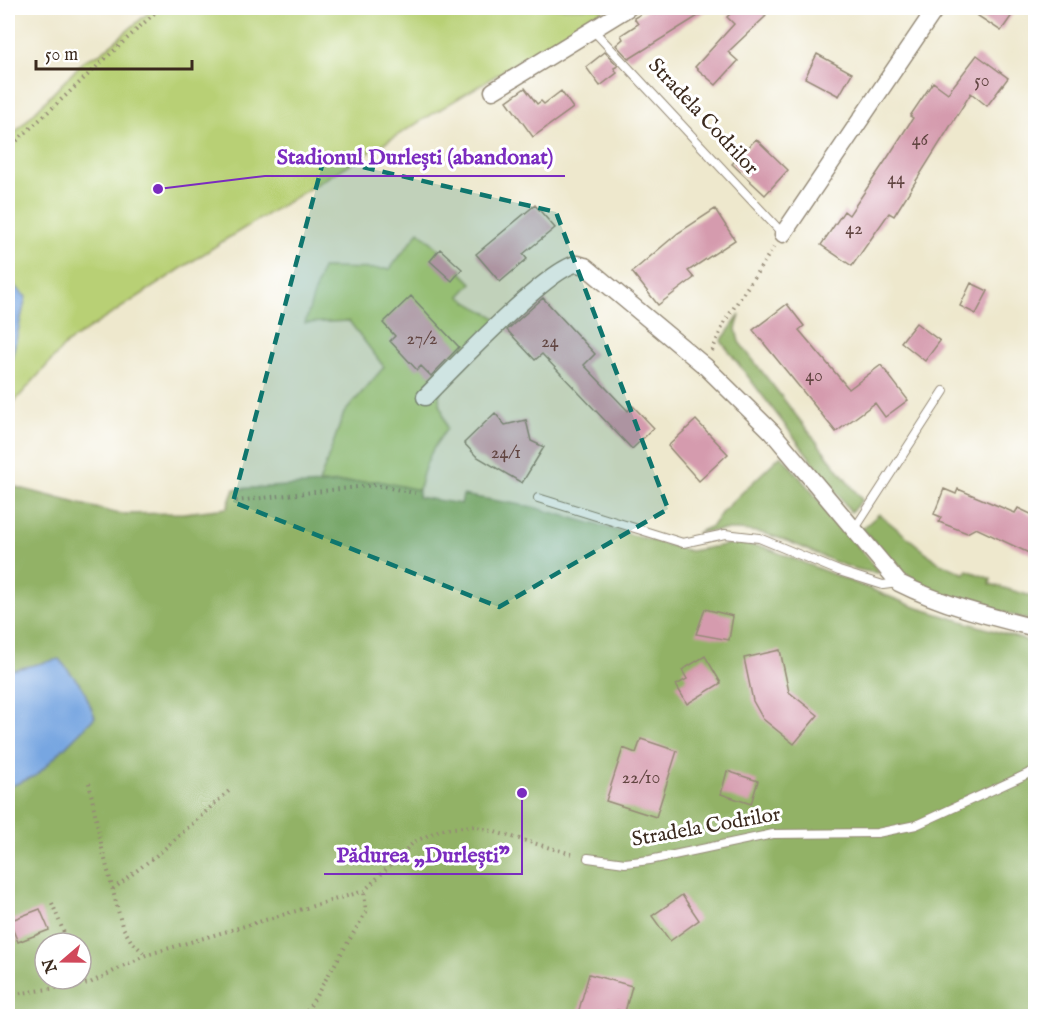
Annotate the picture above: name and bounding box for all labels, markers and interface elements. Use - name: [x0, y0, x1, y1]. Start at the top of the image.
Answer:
- scale bar: [36, 33, 192, 71]
- text: 50 m: [45, 44, 78, 67]
- street label: Stradela Codrilor: [642, 53, 764, 181]
- house number: 50: [974, 70, 990, 93]
- house number: 46: [912, 129, 929, 152]
- callout: Stadionul Durlești (abandonat): [265, 136, 565, 176]
- text: Stadionul Durlești (abandonat): [277, 144, 553, 172]
- house number: 44: [887, 168, 905, 191]
- house number: 42: [845, 218, 863, 241]
- house number: 27/2: [406, 328, 438, 351]
- house number: 24: [541, 331, 559, 354]
- house number: 40: [805, 365, 823, 388]
- house number: 24/1: [491, 442, 521, 465]
- house number: 22/10: [622, 767, 660, 790]
- street label: Stradela Codrilor: [630, 801, 783, 854]
- callout: Pădurea „Durlești”: [324, 834, 522, 874]
- text: Pădurea „Durlești”: [336, 842, 510, 870]
- north arrow: [33, 931, 93, 991]
- text: N: [39, 955, 63, 976]

